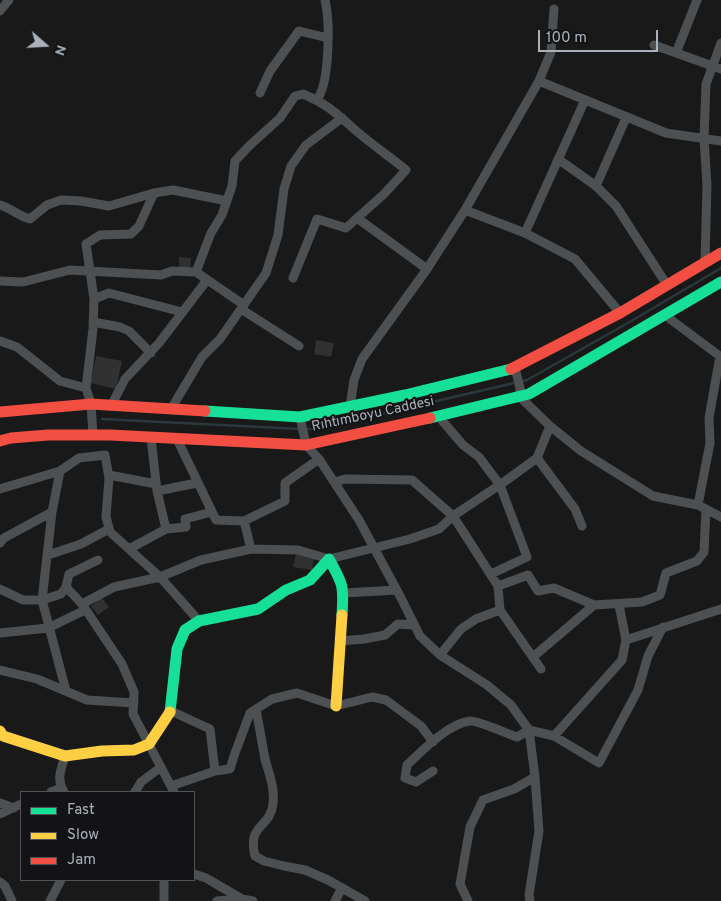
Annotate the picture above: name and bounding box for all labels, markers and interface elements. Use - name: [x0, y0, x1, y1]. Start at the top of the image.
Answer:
- north arrow: [20, 20, 70, 70]
- scale bar: [541, 20, 661, 52]
- text: 100 m: [546, 29, 587, 48]
- text: N: [50, 43, 69, 58]
- street label: Rıhtımboyu Caddesi: [310, 394, 436, 436]
- legend: [20, 791, 195, 881]
- text: Fast: [67, 801, 95, 820]
- text: Slow: [67, 826, 99, 845]
- text: Jam: [67, 851, 96, 870]

